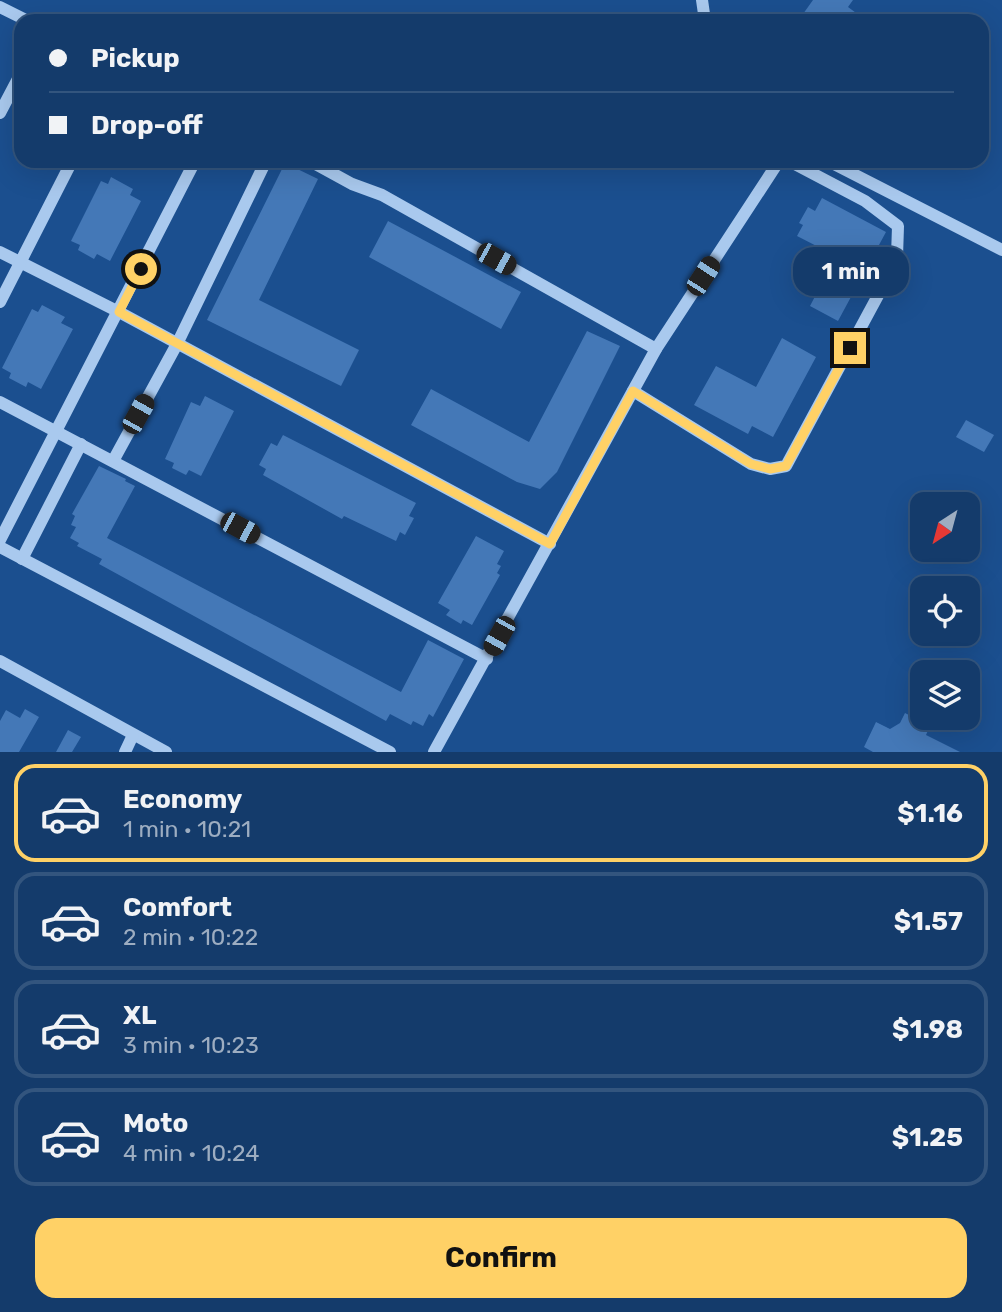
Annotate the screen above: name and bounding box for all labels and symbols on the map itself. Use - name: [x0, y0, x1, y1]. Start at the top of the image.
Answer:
- car: [473, 240, 520, 278]
- callout: 1 min: [792, 246, 908, 296]
- route start: [125, 253, 157, 285]
- car: [683, 253, 724, 299]
- route end: [834, 332, 866, 364]
- car: [119, 391, 158, 437]
- north arrow: [910, 492, 980, 562]
- car: [217, 509, 264, 547]
- car: [480, 613, 519, 659]

